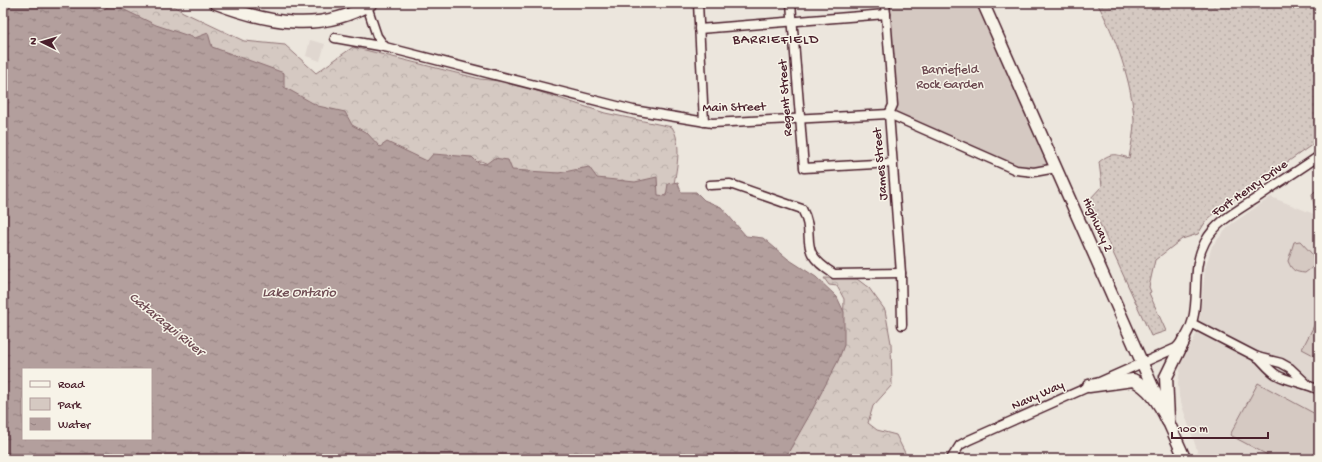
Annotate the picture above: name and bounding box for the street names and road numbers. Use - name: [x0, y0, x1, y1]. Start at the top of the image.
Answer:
- street label: Regent Street: [776, 57, 796, 137]
- street label: Main Street: [702, 100, 767, 116]
- street label: James Street: [870, 126, 892, 201]
- street label: Fort Henry Drive: [1208, 157, 1291, 221]
- street label: Highway 2: [1078, 196, 1116, 255]
- street label: Navy Way: [1010, 378, 1067, 414]

